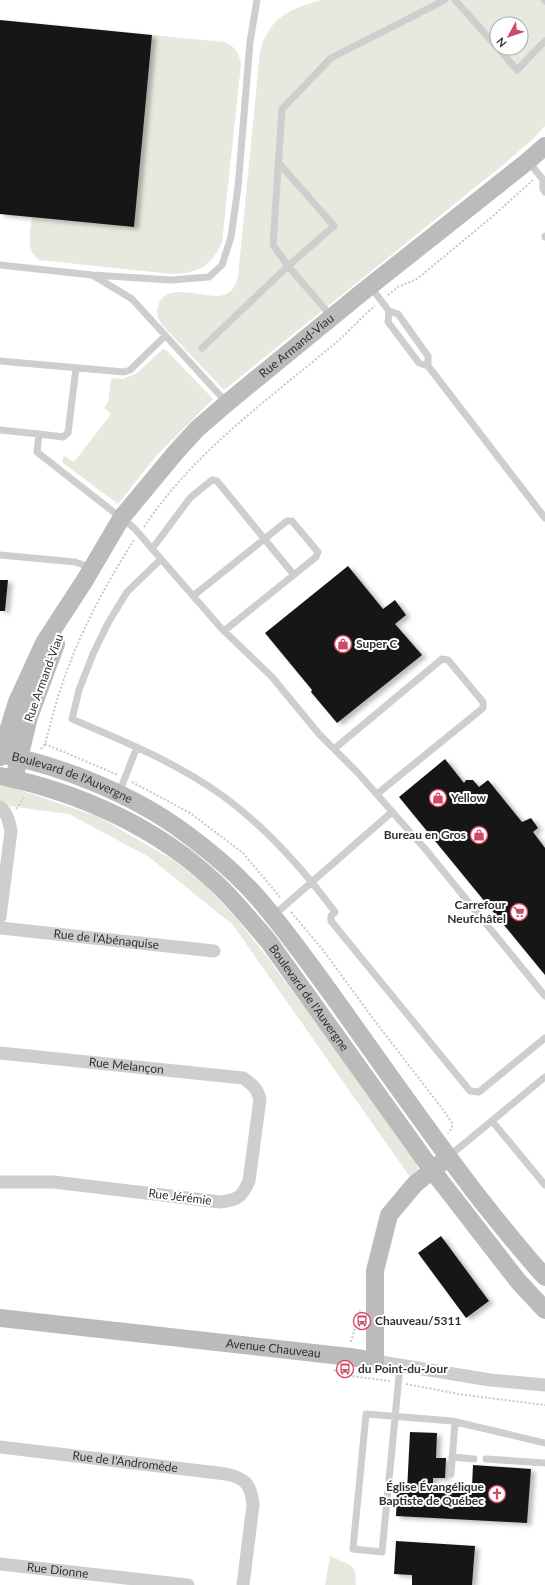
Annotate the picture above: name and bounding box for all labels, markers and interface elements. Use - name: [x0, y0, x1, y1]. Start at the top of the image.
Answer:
- north arrow: [489, 16, 529, 56]
- text: N: [493, 35, 509, 50]
- street label: Rue Armand-Viau: [256, 310, 337, 381]
- street label: Rue Armand-Viau: [21, 632, 66, 724]
- shop icon: Super C: [333, 634, 353, 654]
- place label: Super C: [356, 636, 398, 651]
- street label: Boulevard de l'Auvergne: [10, 749, 135, 806]
- shop icon: Yellow: [428, 788, 448, 808]
- place label: Yellow: [450, 790, 487, 805]
- shop icon: Bureau en Gros: [469, 825, 489, 845]
- place label: Bureau en Gros: [384, 827, 466, 842]
- place label: Carrefour Neufchâtel: [447, 897, 507, 926]
- supermarket icon: Carrefour Neufchâtel: [509, 902, 529, 922]
- street label: Rue de l'Abénaquise: [53, 926, 160, 952]
- street label: Boulevard de l'Auvergne: [266, 941, 352, 1054]
- street label: Rue Melançon: [88, 1054, 165, 1077]
- street label: Rue Jérémie: [148, 1185, 213, 1208]
- bus stop icon: Chauveau/5311: [352, 1311, 372, 1331]
- place label: Chauveau/5311: [375, 1313, 461, 1328]
- street label: Avenue Chauveau: [225, 1335, 322, 1361]
- bus stop icon: du Point-du-Jour: [335, 1359, 355, 1379]
- place label: du Point-du-Jour: [358, 1361, 448, 1376]
- street label: Rue de l'Andromède: [72, 1448, 179, 1475]
- place label: Église Évangélique Baptiste de Québec: [379, 1479, 485, 1508]
- church icon: Église Évangélique Baptiste de Québec: [487, 1484, 507, 1504]
- street label: Rue Dionne: [26, 1559, 89, 1581]

